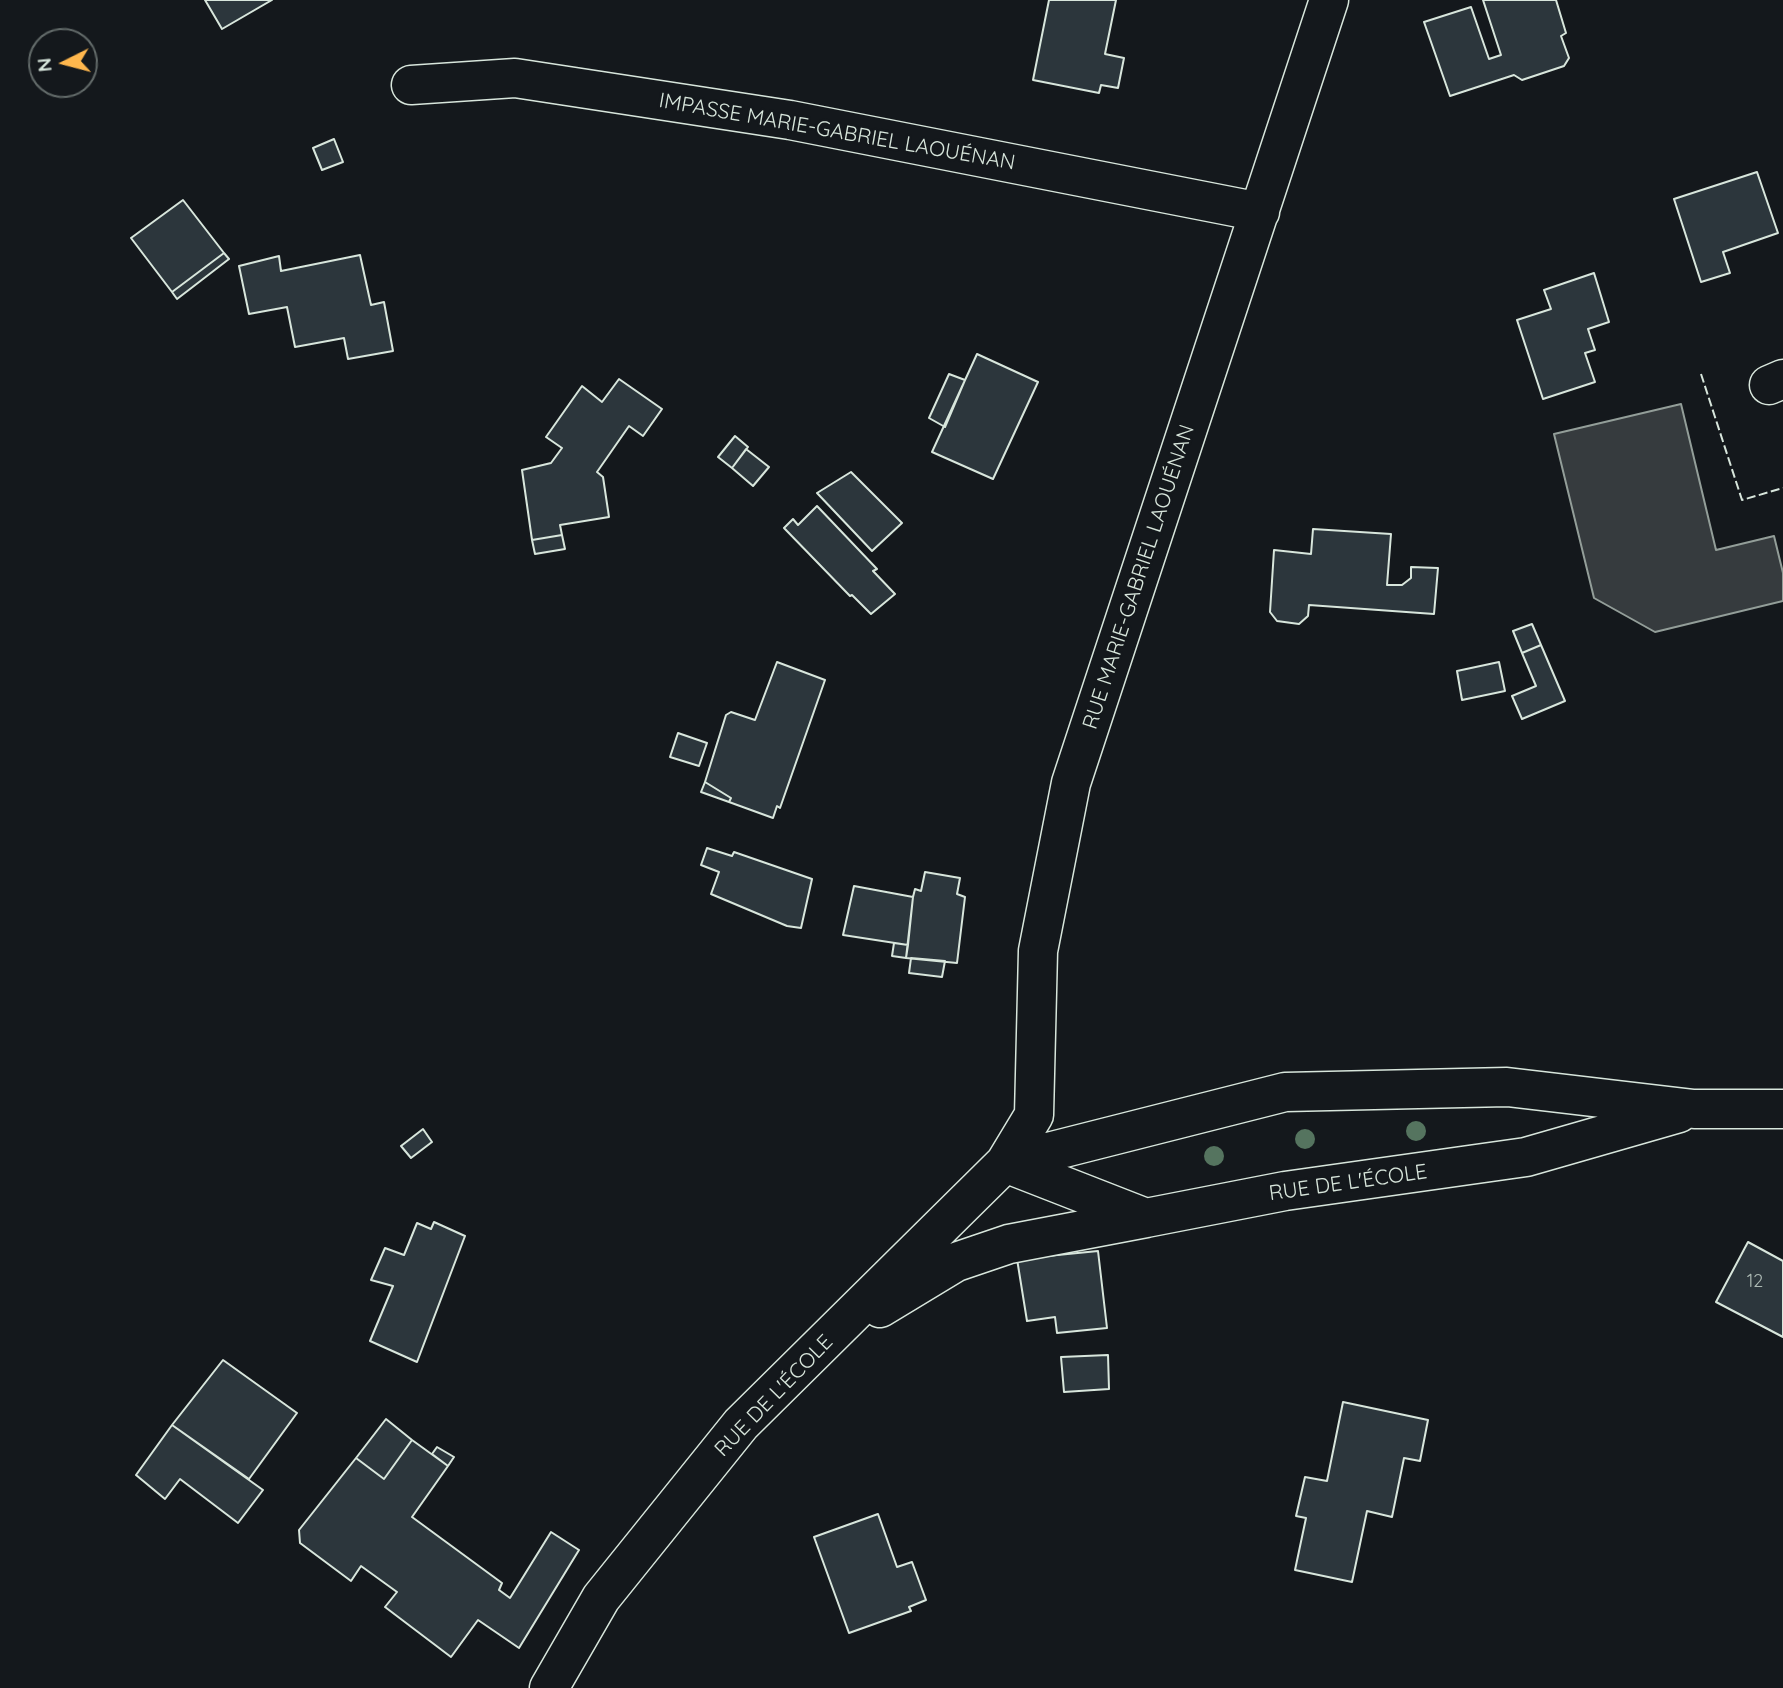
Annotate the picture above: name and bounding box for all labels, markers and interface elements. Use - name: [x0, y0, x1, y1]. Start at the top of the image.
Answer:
- north arrow: [28, 28, 98, 98]
- text: N: [31, 57, 57, 73]
- street label: IMPASSE MARIE-GABRIEL LAOUÉNAN: [657, 88, 1017, 176]
- street label: RUE MARIE-GABRIEL LAOUÉNAN: [1078, 422, 1200, 732]
- street label: RUE DE L'ÉCOLE: [1267, 1159, 1429, 1207]
- house number: 12: [1747, 1271, 1763, 1293]
- street label: RUE DE L'ÉCOLE: [710, 1330, 838, 1462]

